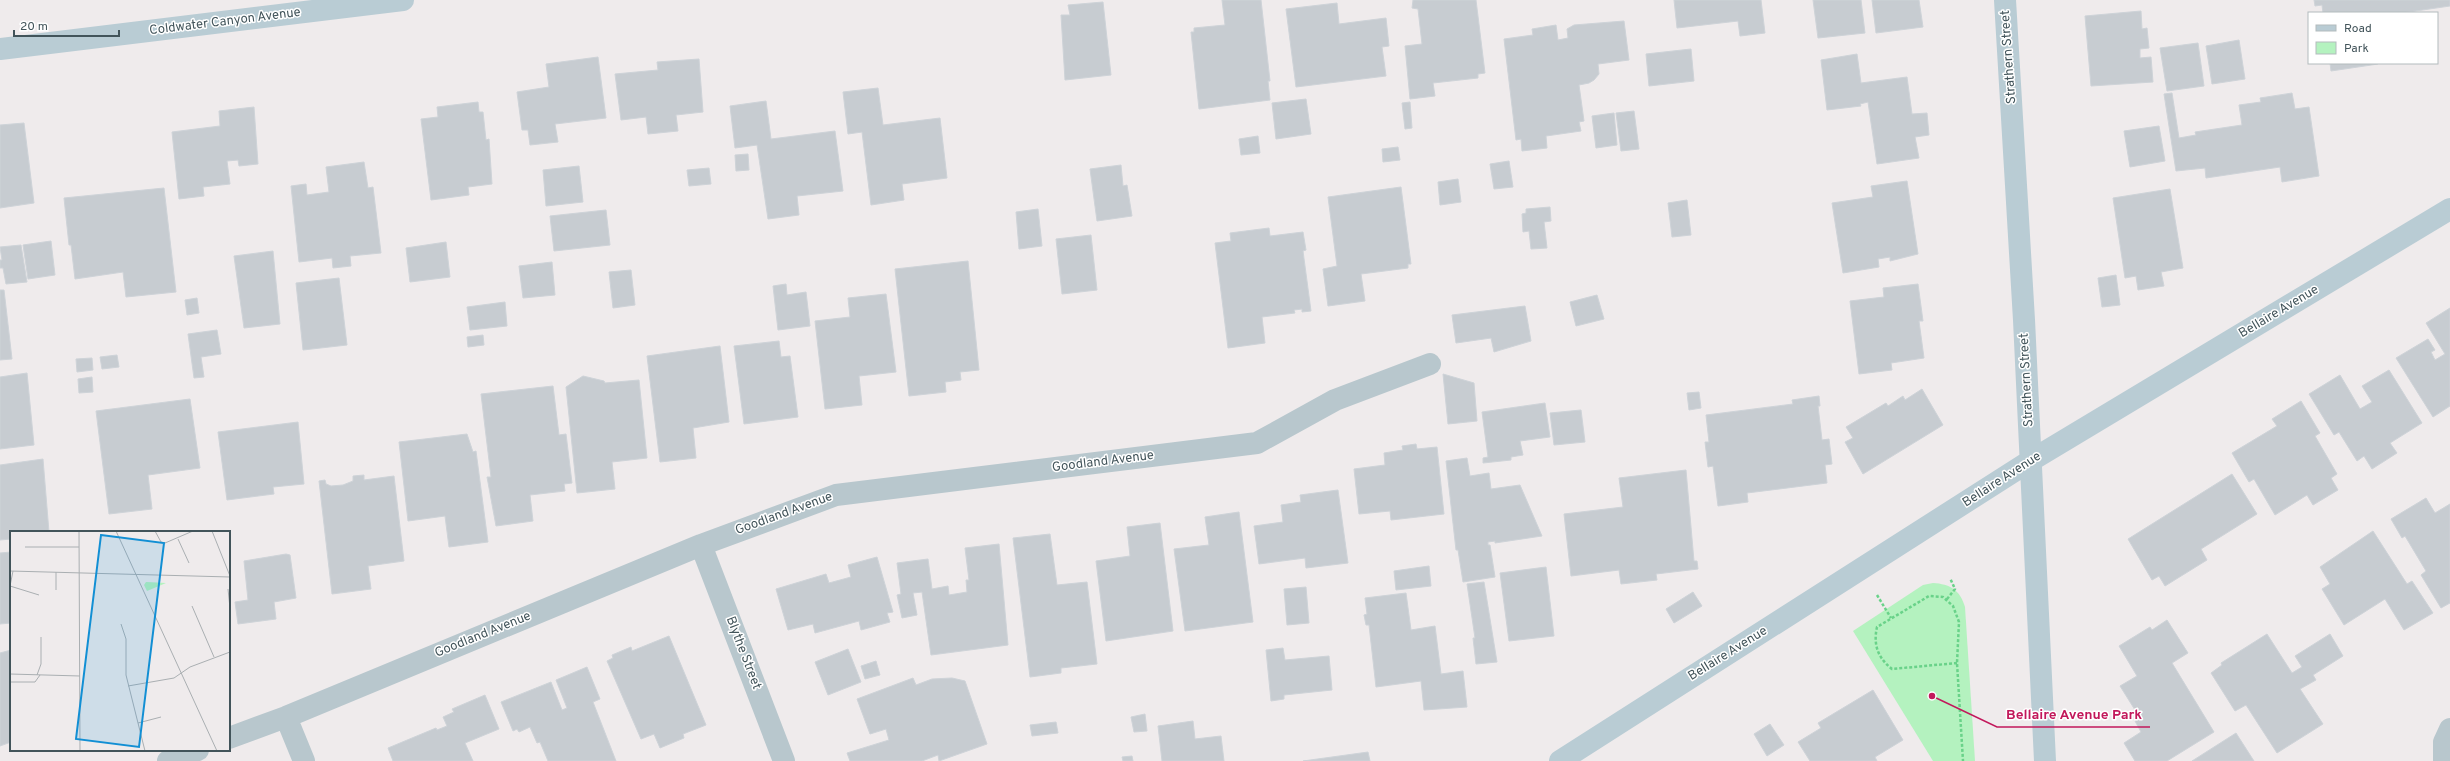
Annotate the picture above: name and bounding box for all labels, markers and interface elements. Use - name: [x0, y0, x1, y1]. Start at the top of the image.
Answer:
- street label: Coldwater Canyon Avenue: [148, 5, 302, 39]
- street label: Strathern Street: [1998, 10, 2020, 104]
- scale bar: [14, 12, 119, 38]
- legend: [2308, 12, 2438, 64]
- text: 20 m: [20, 19, 48, 35]
- text: Road: [2344, 21, 2372, 37]
- text: Park: [2344, 41, 2369, 57]
- street label: Bellaire Avenue: [2236, 282, 2322, 342]
- street label: Strathern Street: [2017, 333, 2037, 427]
- street label: Goodland Avenue: [1051, 448, 1155, 476]
- street label: Bellaire Avenue: [1960, 449, 2044, 511]
- street label: Goodland Avenue: [733, 489, 835, 539]
- inset map: [10, 531, 230, 751]
- street label: Goodland Avenue: [433, 608, 533, 662]
- street label: Blythe Street: [722, 614, 764, 692]
- street label: Bellaire Avenue: [1685, 623, 1771, 685]
- callout: Bellaire Avenue Park: [1997, 701, 2150, 727]
- text: Bellaire Avenue Park: [2006, 707, 2142, 724]

